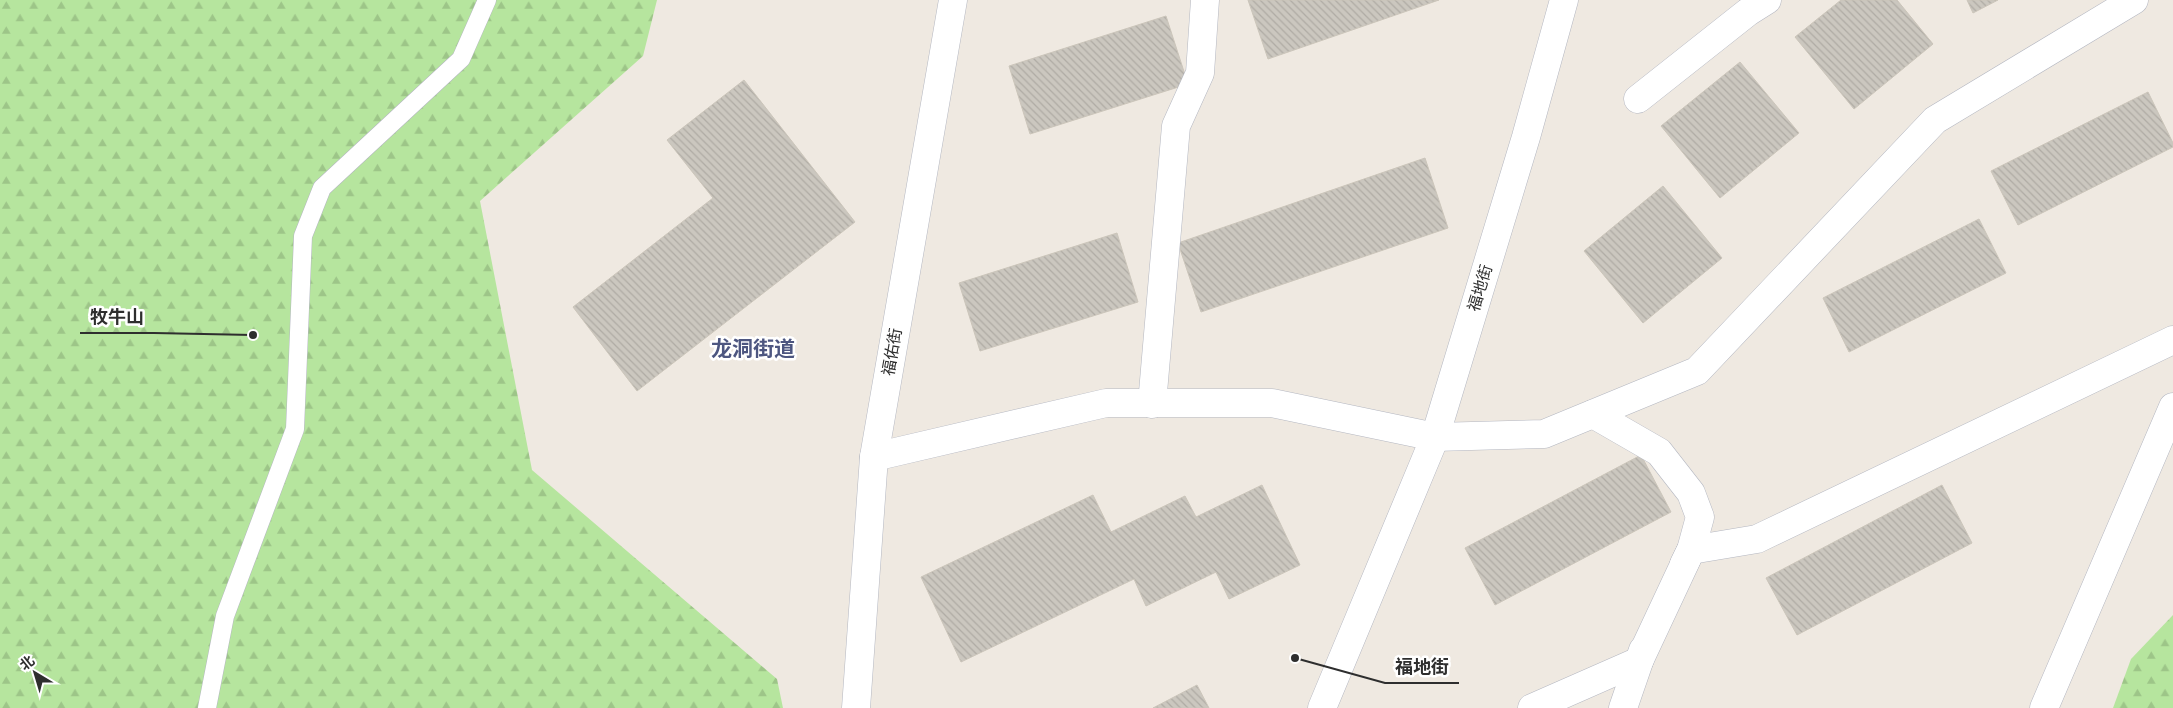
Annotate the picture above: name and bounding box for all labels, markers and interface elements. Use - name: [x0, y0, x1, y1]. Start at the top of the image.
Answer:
- street label: 福地街: [1464, 262, 1496, 314]
- callout: 牧牛山: [80, 300, 154, 333]
- text: 牧牛山: [90, 306, 144, 327]
- street label: 福佑街: [878, 327, 906, 377]
- district label: 龙洞街道: [711, 336, 795, 361]
- north arrow: [10, 648, 60, 698]
- callout: 福地街: [1385, 650, 1459, 683]
- text: 北: [17, 652, 37, 673]
- text: 福地街: [1395, 656, 1449, 677]

